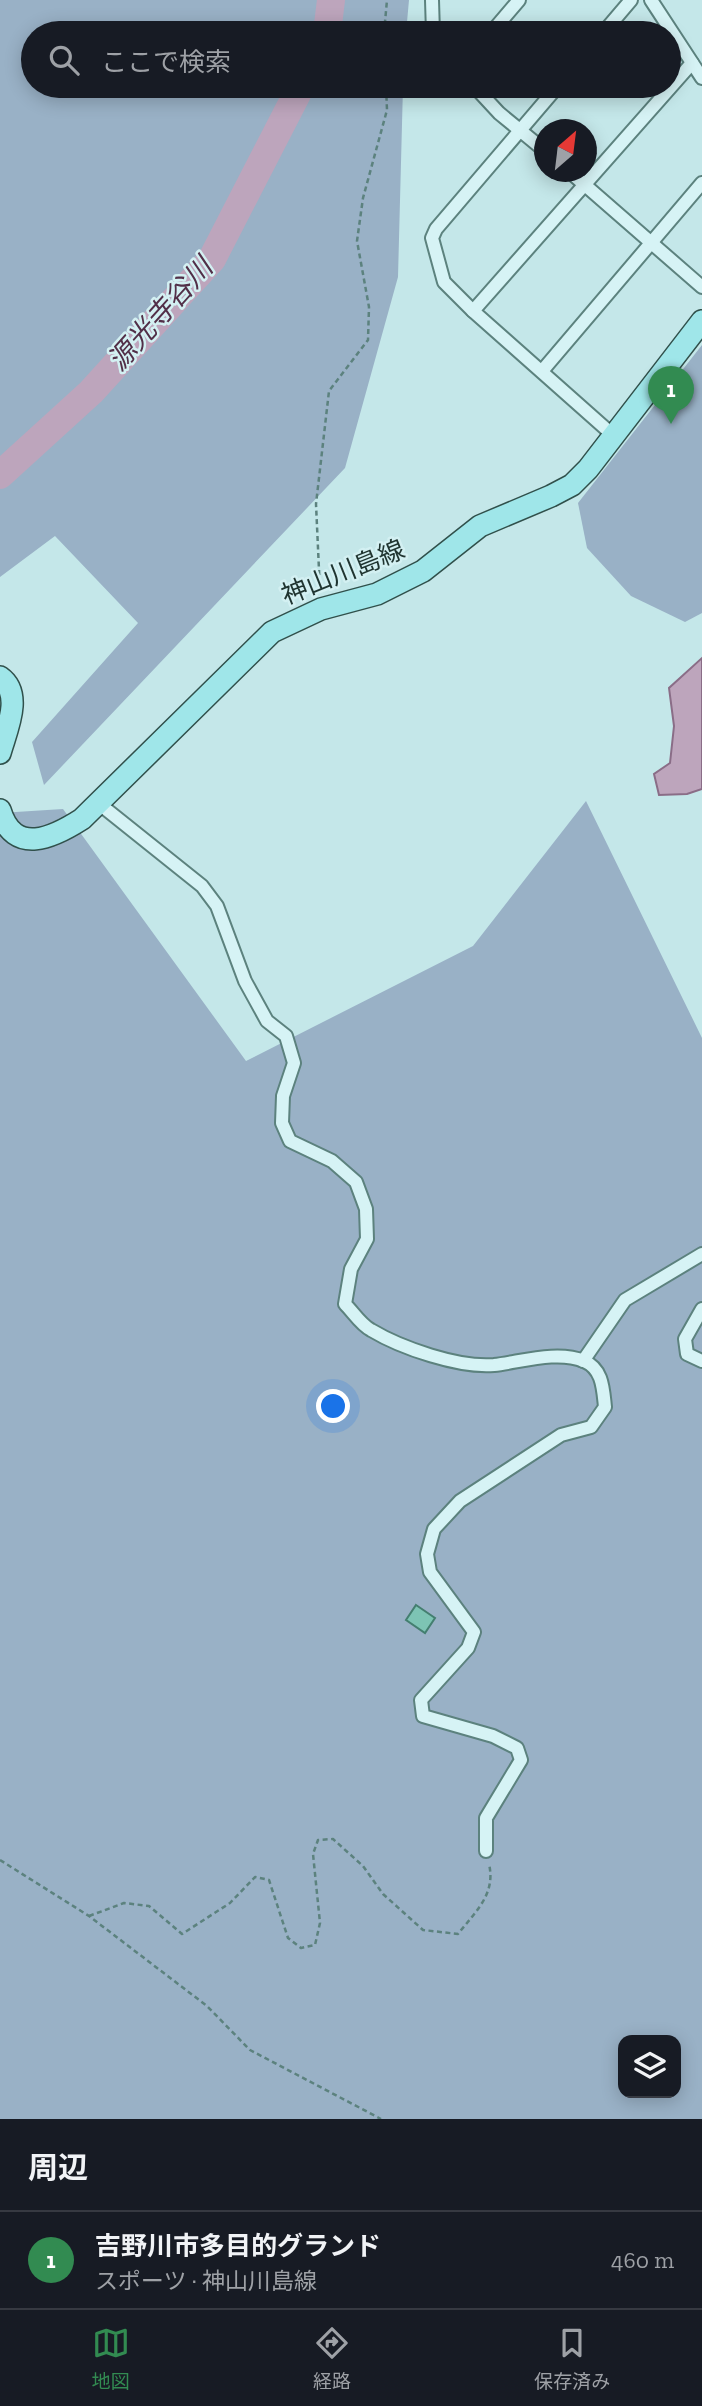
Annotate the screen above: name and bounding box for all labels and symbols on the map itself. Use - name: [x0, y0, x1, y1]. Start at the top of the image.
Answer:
- north arrow: [534, 119, 597, 182]
- water label: 源光寺谷川: [101, 249, 221, 377]
- pin: 1: [648, 366, 694, 424]
- street label: 神山川島線: [277, 533, 409, 611]
- your location: [316, 1389, 350, 1423]

